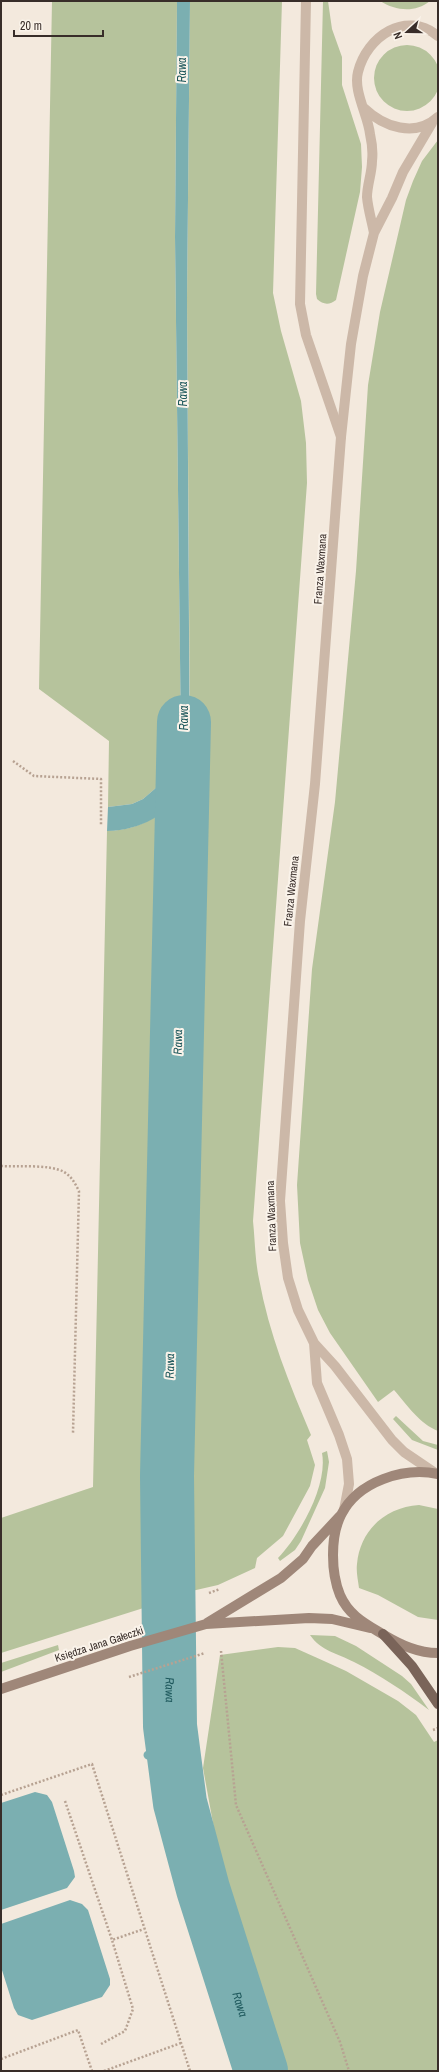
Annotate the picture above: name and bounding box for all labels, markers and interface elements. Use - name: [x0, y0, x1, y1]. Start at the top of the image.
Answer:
- scale bar: [14, 12, 103, 38]
- north arrow: [387, 12, 427, 52]
- text: 20 m: [20, 18, 42, 34]
- text: N: [390, 30, 405, 41]
- water label: Rawa: [174, 57, 190, 83]
- water label: Rawa: [175, 381, 191, 407]
- street label: Franza Waxmana: [311, 533, 329, 605]
- water label: Rawa: [176, 705, 192, 731]
- street label: Franza Waxmana: [280, 855, 302, 927]
- water label: Rawa: [170, 1029, 186, 1055]
- street label: Franza Waxmana: [263, 1180, 279, 1252]
- water label: Rawa: [162, 1353, 178, 1379]
- street label: Księdza Jana Gałeczki: [53, 1623, 145, 1665]
- water label: Rawa: [161, 1677, 178, 1703]
- water label: Rawa: [228, 1990, 251, 2019]

